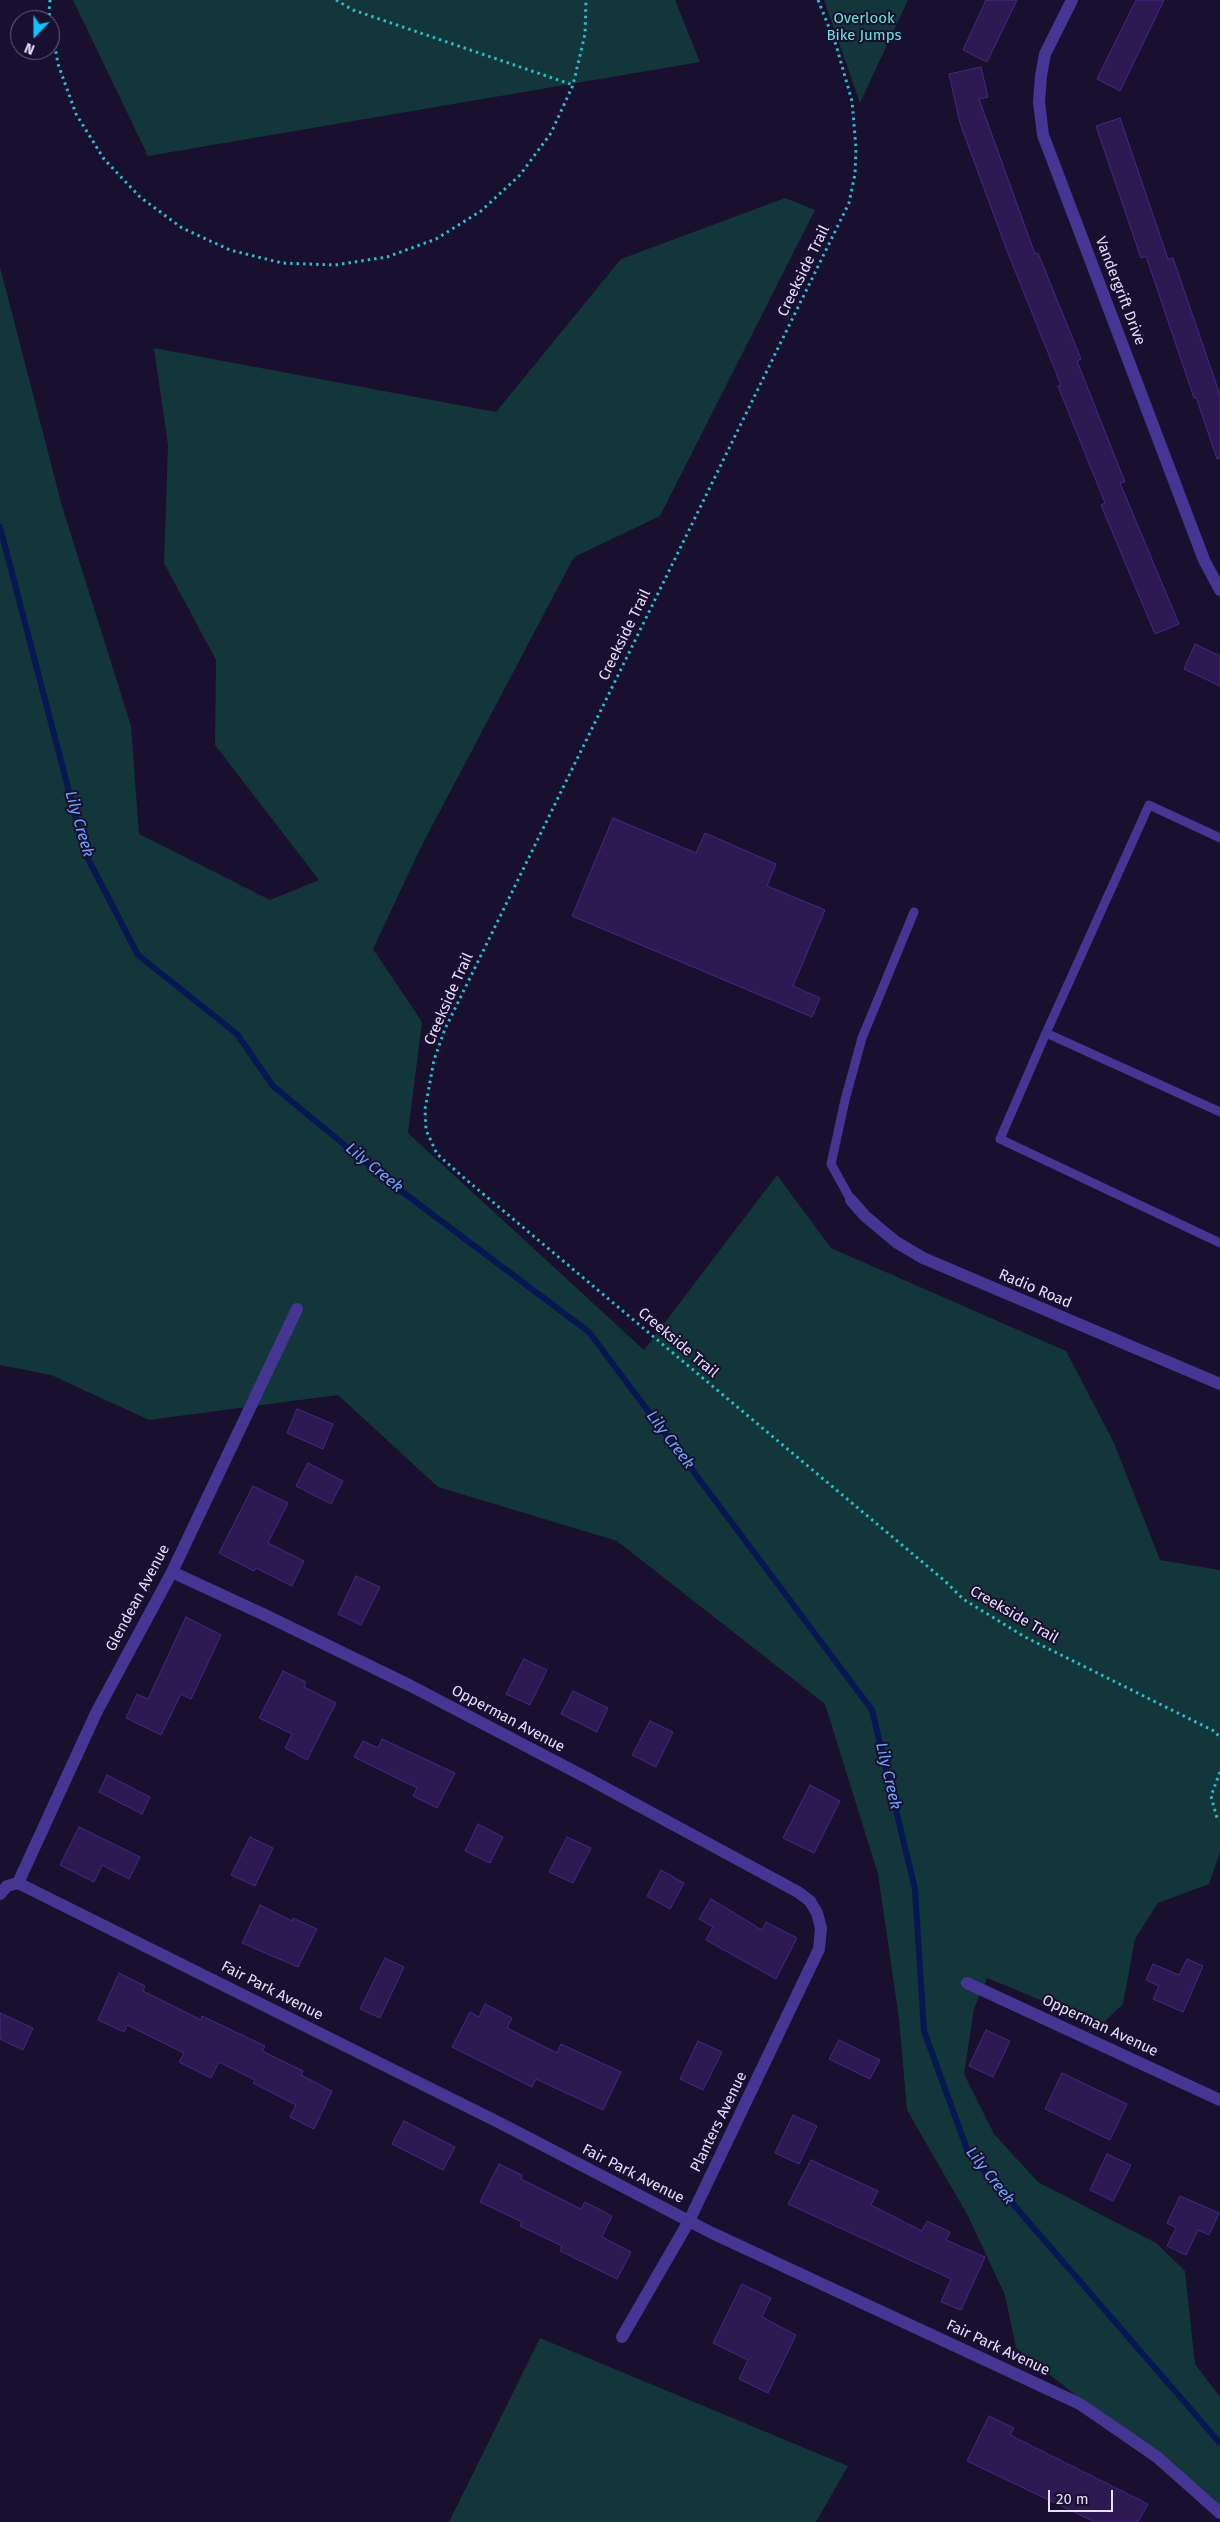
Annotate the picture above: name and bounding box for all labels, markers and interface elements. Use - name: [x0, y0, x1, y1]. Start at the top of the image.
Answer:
- north arrow: [10, 10, 60, 60]
- park label: Overlook Bike Jumps: [826, 10, 902, 45]
- text: N: [22, 39, 37, 58]
- street label: Creekside Trail: [774, 222, 834, 320]
- street label: Vandergrift Drive: [1091, 234, 1149, 348]
- street label: Creekside Trail: [595, 586, 655, 684]
- water label: Lily Creek: [60, 789, 98, 859]
- street label: Creekside Trail: [421, 950, 477, 1048]
- water label: Lily Creek: [341, 1139, 407, 1197]
- street label: Radio Road: [996, 1266, 1074, 1312]
- street label: Creekside Trail: [634, 1304, 722, 1382]
- water label: Lily Creek: [642, 1407, 698, 1473]
- street label: Glendean Avenue: [102, 1541, 174, 1655]
- street label: Creekside Trail: [967, 1582, 1061, 1648]
- street label: Opperman Avenue: [448, 1682, 568, 1756]
- water label: Lily Creek: [871, 1741, 905, 1811]
- street label: Fair Park Avenue: [218, 1958, 326, 2024]
- street label: Opperman Avenue: [1039, 1991, 1161, 2061]
- street label: Planters Avenue: [687, 2069, 751, 2175]
- street label: Fair Park Avenue: [579, 2141, 687, 2207]
- water label: Lily Creek: [961, 2143, 1019, 2209]
- street label: Fair Park Avenue: [943, 2316, 1053, 2380]
- scale bar: [1050, 2480, 1115, 2512]
- text: 20 m: [1056, 2490, 1089, 2508]

